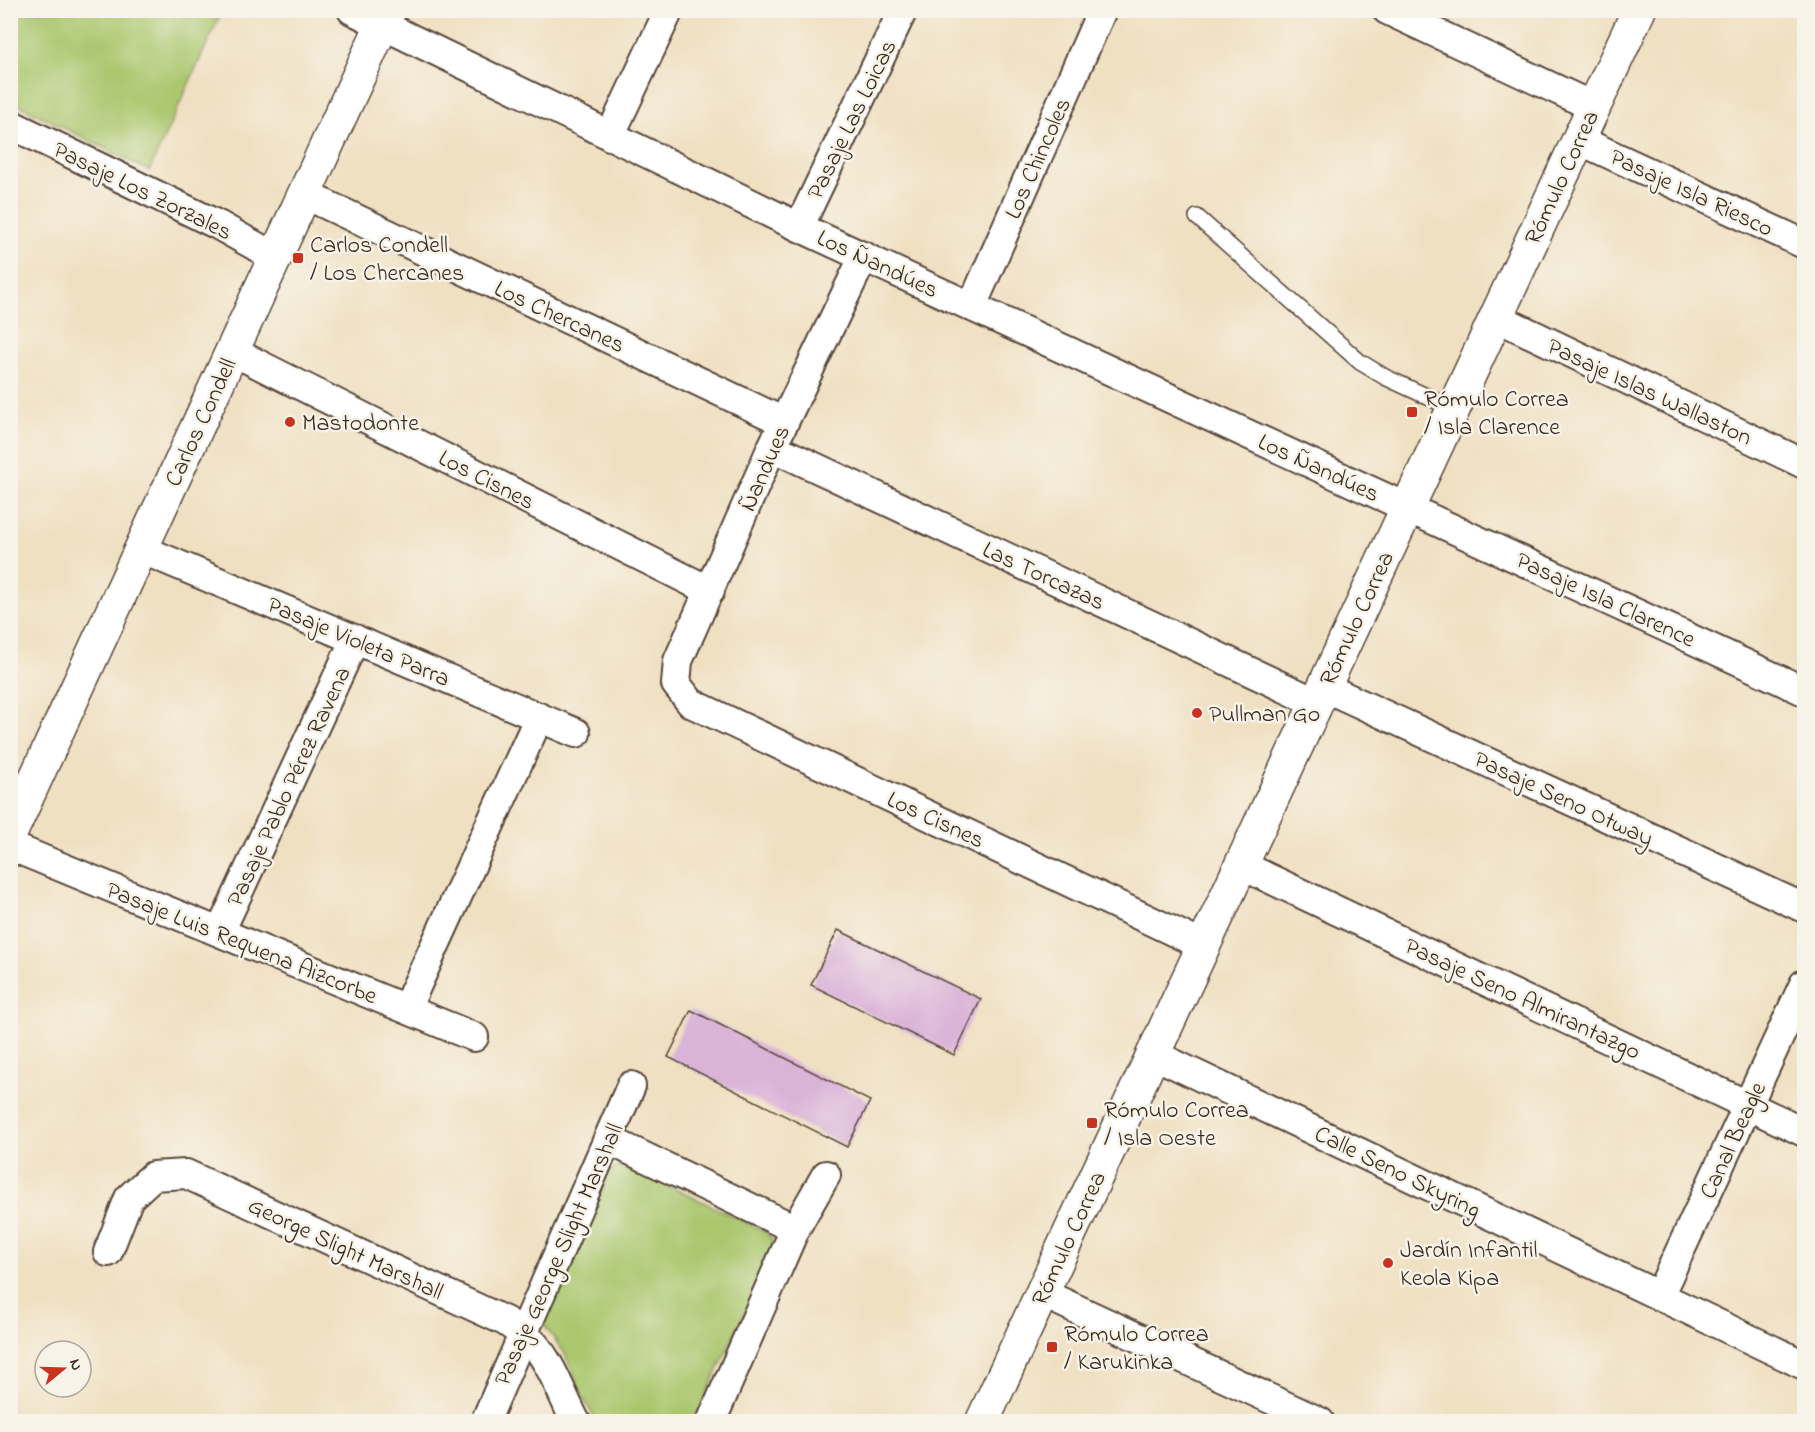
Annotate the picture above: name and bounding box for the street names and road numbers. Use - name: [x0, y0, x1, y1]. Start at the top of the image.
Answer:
- street label: Pasaje Las Loicas: [799, 34, 907, 206]
- street label: Los Chincoles: [997, 93, 1082, 225]
- street label: Rómulo Correa: [1517, 105, 1610, 251]
- street label: Pasaje Los Zorzales: [46, 134, 237, 251]
- street label: Pasaje Isla Riesco: [1603, 141, 1778, 247]
- street label: Los Ñandúes: [810, 222, 944, 309]
- street label: Los Chercanes: [488, 273, 630, 364]
- street label: Pasaje Islas Wallaston: [1541, 330, 1757, 456]
- street label: Carlos Condell: [157, 353, 247, 493]
- street label: Ñandues: [732, 420, 801, 518]
- street label: Los Ñandúes: [1251, 426, 1385, 513]
- street label: Los Cisnes: [432, 442, 540, 520]
- street label: Las Torcazas: [976, 534, 1110, 621]
- street label: Pasaje Isla Clarence: [1509, 544, 1701, 658]
- street label: Rómulo Correa: [1312, 546, 1405, 692]
- street label: Pasaje Violeta Parra: [261, 589, 455, 698]
- street label: Pasaje Pablo Pérez Ravena: [219, 661, 361, 913]
- street label: Pasaje Seno Otway: [1467, 743, 1658, 858]
- street label: Los Cisnes: [880, 783, 990, 859]
- street label: Pasaje Luis Requena Aizcorbe: [100, 874, 382, 1015]
- street label: Pasaje Seno Almirantazgo: [1398, 930, 1646, 1070]
- street label: Canal Beagle: [1692, 1077, 1777, 1205]
- street label: Pasaje George Slight Marshall: [487, 1118, 634, 1392]
- street label: Calle Seno Skyring: [1307, 1118, 1486, 1230]
- street label: Rómulo Correa: [1024, 1166, 1117, 1312]
- street label: George Slight Marshall: [242, 1190, 448, 1311]

